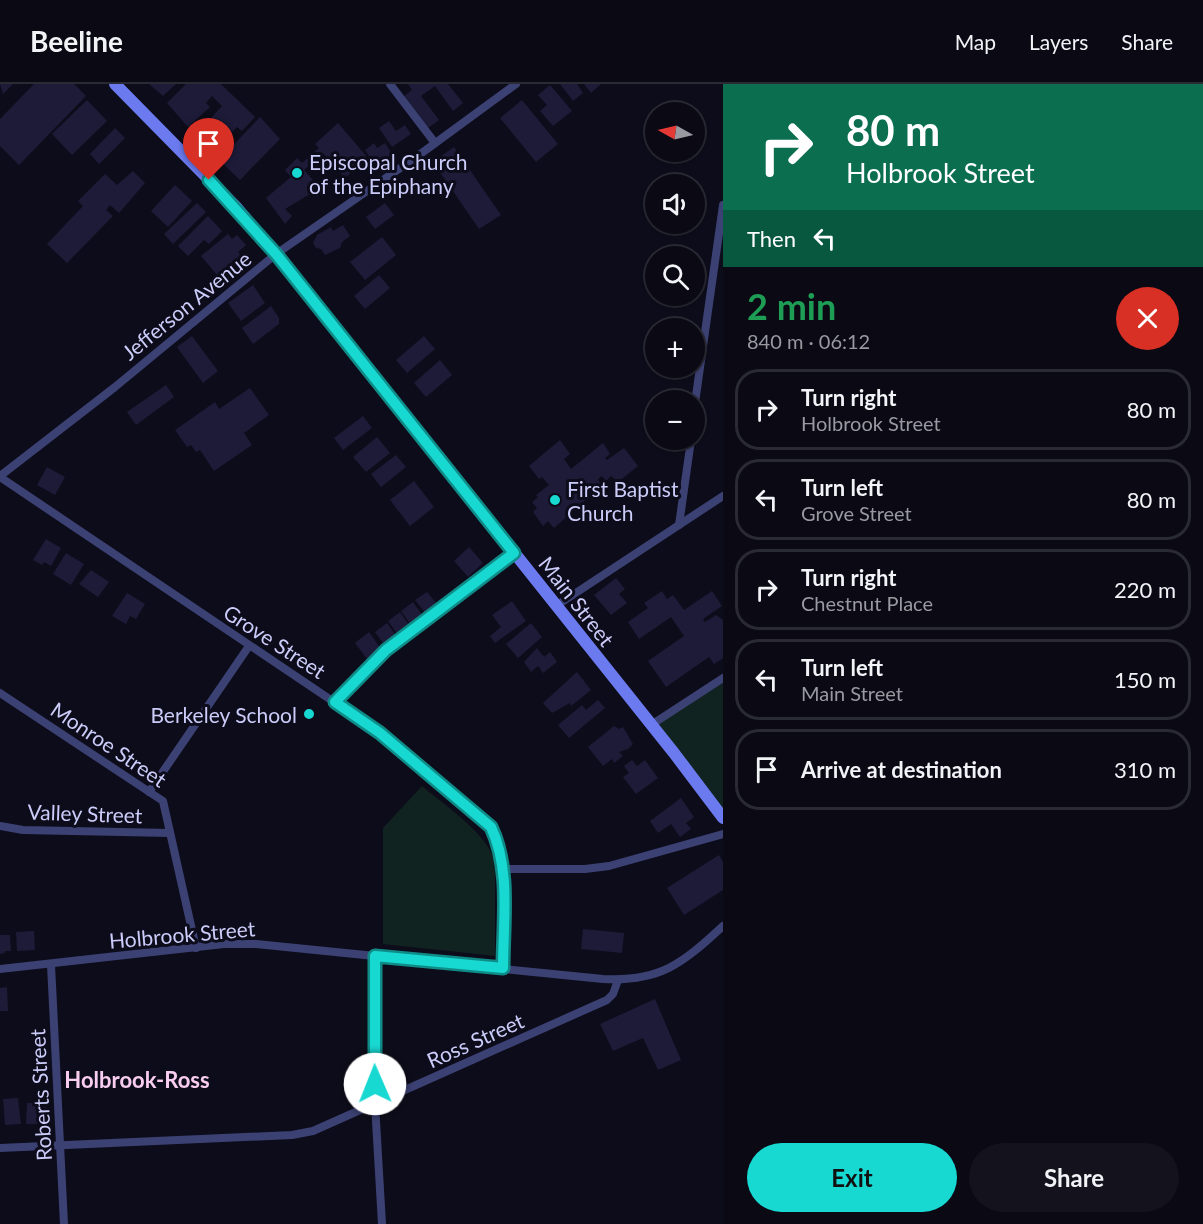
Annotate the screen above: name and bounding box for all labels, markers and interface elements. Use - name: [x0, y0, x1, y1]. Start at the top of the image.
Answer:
- text: Beeline: [30, 24, 123, 58]
- text: Map: [955, 29, 996, 54]
- text: Layers: [1029, 29, 1088, 54]
- text: Share: [1121, 29, 1173, 54]
- north arrow: [645, 102, 705, 162]
- map controls: [645, 102, 705, 450]
- text: 80 m: [846, 105, 940, 155]
- icon: right: [747, 108, 825, 186]
- pin: [183, 118, 234, 180]
- icon: arrive: [192, 127, 225, 160]
- place label: Episcopal Church of the Epiphany: [309, 149, 467, 198]
- text: Holbrook Street: [846, 156, 1035, 189]
- marker: Episcopal Church of the Epiphany: [290, 166, 304, 180]
- button: sound: [645, 174, 705, 234]
- icon: left: [808, 222, 841, 255]
- text: Then: [747, 225, 796, 252]
- street label: Jefferson Avenue: [116, 245, 256, 365]
- button: search: [645, 246, 705, 306]
- text: 2 min: [747, 284, 836, 328]
- button: close: [1116, 287, 1179, 350]
- button: +: [645, 318, 705, 378]
- text: 840 m · 06:12: [747, 329, 870, 353]
- text: Turn right: [801, 384, 896, 411]
- button: −: [645, 390, 705, 450]
- icon: right: [750, 393, 783, 426]
- text: 80 m: [1127, 396, 1176, 423]
- text: Holbrook Street: [801, 411, 941, 435]
- text: Turn left: [801, 474, 883, 501]
- place label: First Baptist Church: [567, 476, 679, 525]
- icon: left: [750, 483, 783, 516]
- text: 80 m: [1127, 486, 1176, 513]
- marker: First Baptist Church: [548, 493, 562, 507]
- text: Grove Street: [801, 501, 912, 525]
- street label: Main Street: [534, 551, 620, 651]
- text: Turn right: [801, 564, 896, 591]
- icon: right: [750, 573, 783, 606]
- text: 220 m: [1114, 576, 1176, 603]
- text: Chestnut Place: [801, 591, 933, 615]
- street label: Grove Street: [219, 599, 331, 683]
- text: Turn left: [801, 654, 883, 681]
- icon: left: [750, 663, 783, 696]
- text: 150 m: [1114, 666, 1176, 693]
- text: Main Street: [801, 681, 903, 705]
- street label: Monroe Street: [47, 696, 172, 792]
- place label: Berkeley School: [150, 702, 297, 727]
- marker: Berkeley School: [302, 707, 316, 721]
- icon: arrive: [750, 753, 783, 786]
- text: Arrive at destination: [801, 756, 1002, 783]
- text: 310 m: [1114, 756, 1176, 783]
- street label: Valley Street: [27, 799, 143, 828]
- street label: Holbrook Street: [108, 915, 257, 953]
- street label: Ross Street: [423, 1007, 528, 1072]
- street label: Roberts Street: [24, 1028, 56, 1162]
- position arrow: [343, 1052, 407, 1116]
- district label: Holbrook-Ross: [64, 1066, 210, 1093]
- button: Exit: [747, 1143, 957, 1212]
- button: Share: [969, 1143, 1179, 1212]

